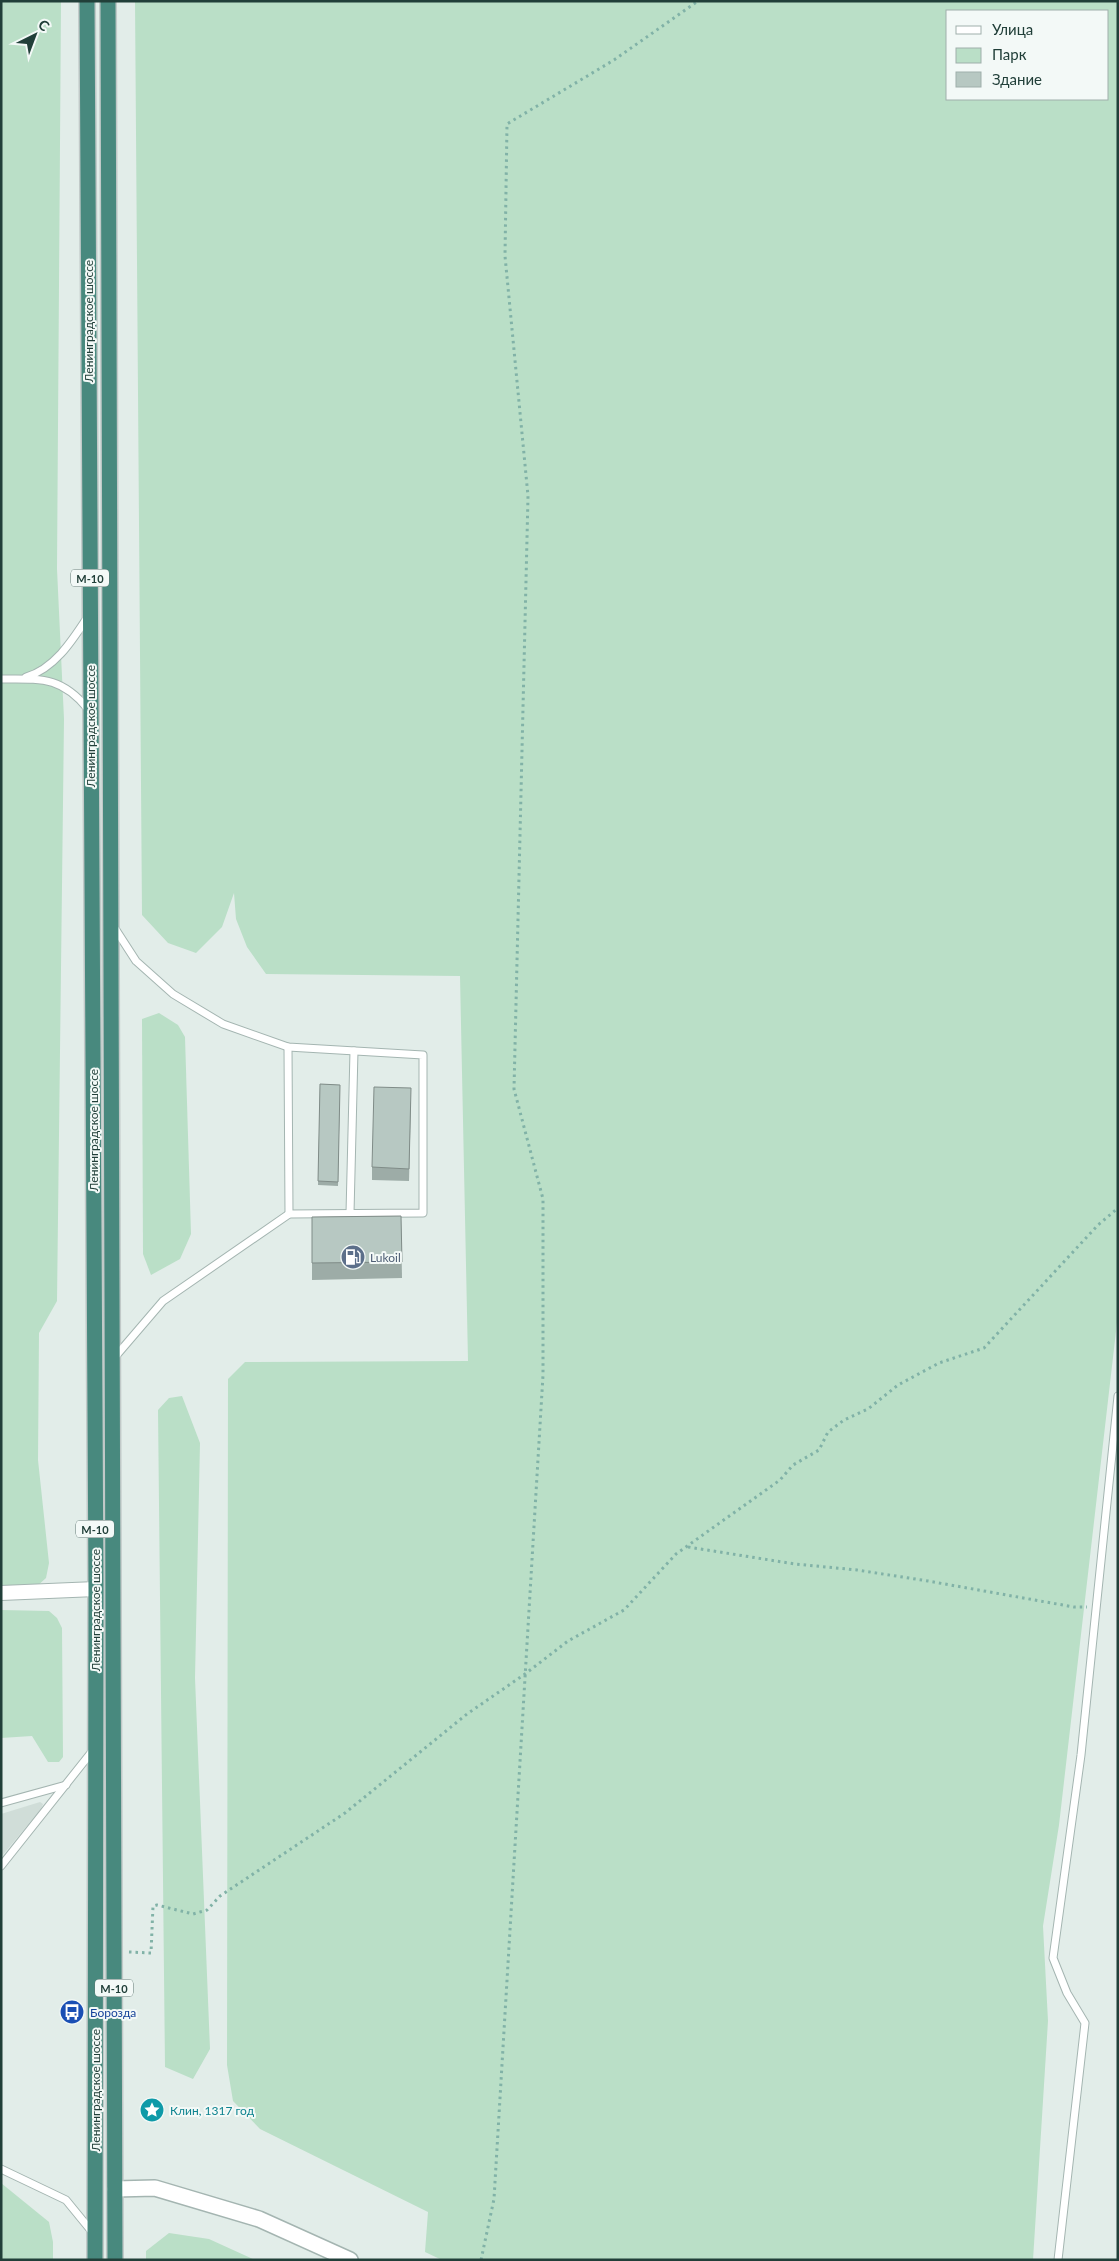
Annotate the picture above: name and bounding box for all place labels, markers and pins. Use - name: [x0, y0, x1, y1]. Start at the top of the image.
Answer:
- fuel station icon: Lukoil: [340, 1244, 366, 1270]
- place label: Lukoil: [370, 1250, 401, 1265]
- bus stop icon: Борозда: [59, 1999, 85, 2025]
- place label: Борозда: [90, 2005, 136, 2020]
- place icon: Клин, 1317 год: [139, 2097, 165, 2123]
- place label: Клин, 1317 год: [170, 2103, 255, 2118]

